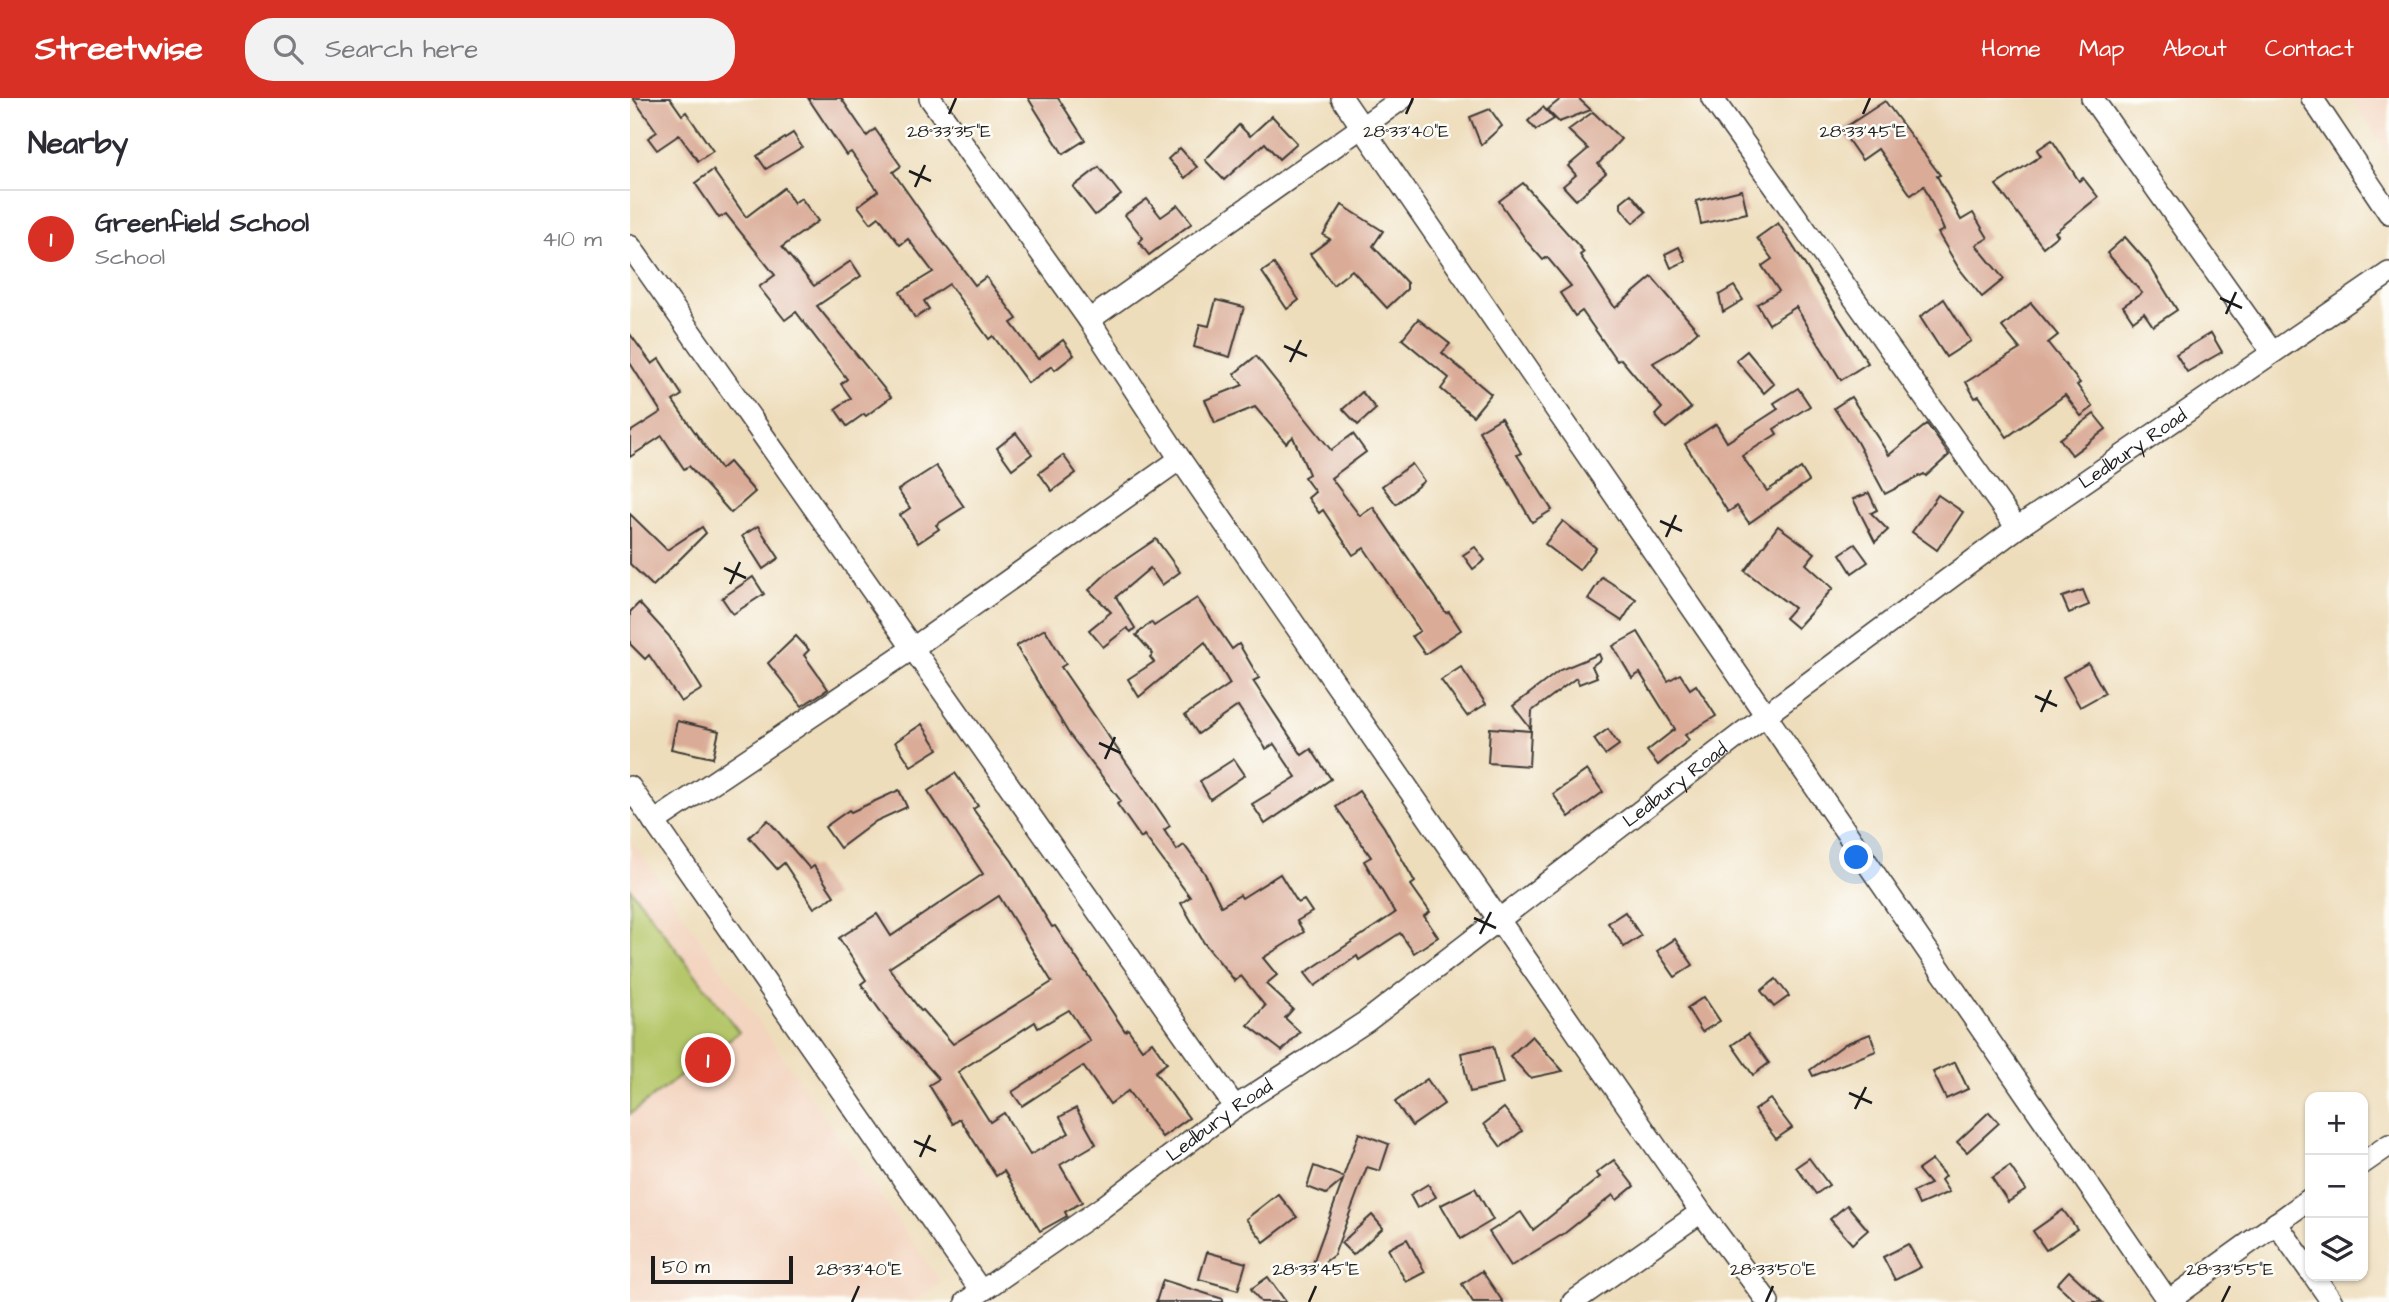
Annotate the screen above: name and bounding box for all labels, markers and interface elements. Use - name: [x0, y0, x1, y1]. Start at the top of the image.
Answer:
- search box: [245, 18, 735, 81]
- text: Streetwise: [35, 26, 203, 72]
- icon: search: [269, 30, 307, 68]
- text: Search here: [325, 31, 478, 67]
- text: Home: [1981, 32, 2041, 66]
- text: Map: [2079, 32, 2124, 66]
- text: About: [2162, 32, 2227, 66]
- text: Contact: [2265, 32, 2354, 66]
- text: 28°33'35"E: [907, 119, 991, 144]
- text: 28°33'40"E: [1363, 119, 1449, 144]
- text: 28°33'45"E: [1819, 119, 1907, 144]
- text: Nearby: [28, 123, 128, 165]
- text: Greenfield School: [95, 205, 309, 241]
- text: 1: [50, 223, 52, 255]
- text: 410 m: [542, 223, 602, 255]
- text: School: [95, 241, 165, 273]
- street label: Ledbury Road: [2073, 402, 2192, 495]
- street label: Ledbury Road: [1617, 736, 1733, 834]
- your location: [1839, 840, 1873, 874]
- pin: 1: [685, 1034, 731, 1086]
- street label: Ledbury Road: [1161, 1072, 1278, 1168]
- map controls: [2305, 1092, 2368, 1281]
- button: +: [2305, 1092, 2368, 1155]
- button: −: [2305, 1155, 2368, 1218]
- button: layers: [2305, 1218, 2368, 1281]
- scale bar: [651, 1253, 793, 1285]
- text: 50 m: [662, 1254, 710, 1281]
- text: 28°33'40"E: [816, 1257, 902, 1282]
- text: 28°33'45"E: [1272, 1257, 1360, 1282]
- text: 28°33'50"E: [1730, 1257, 1816, 1282]
- text: 28°33'55"E: [2186, 1257, 2274, 1282]

